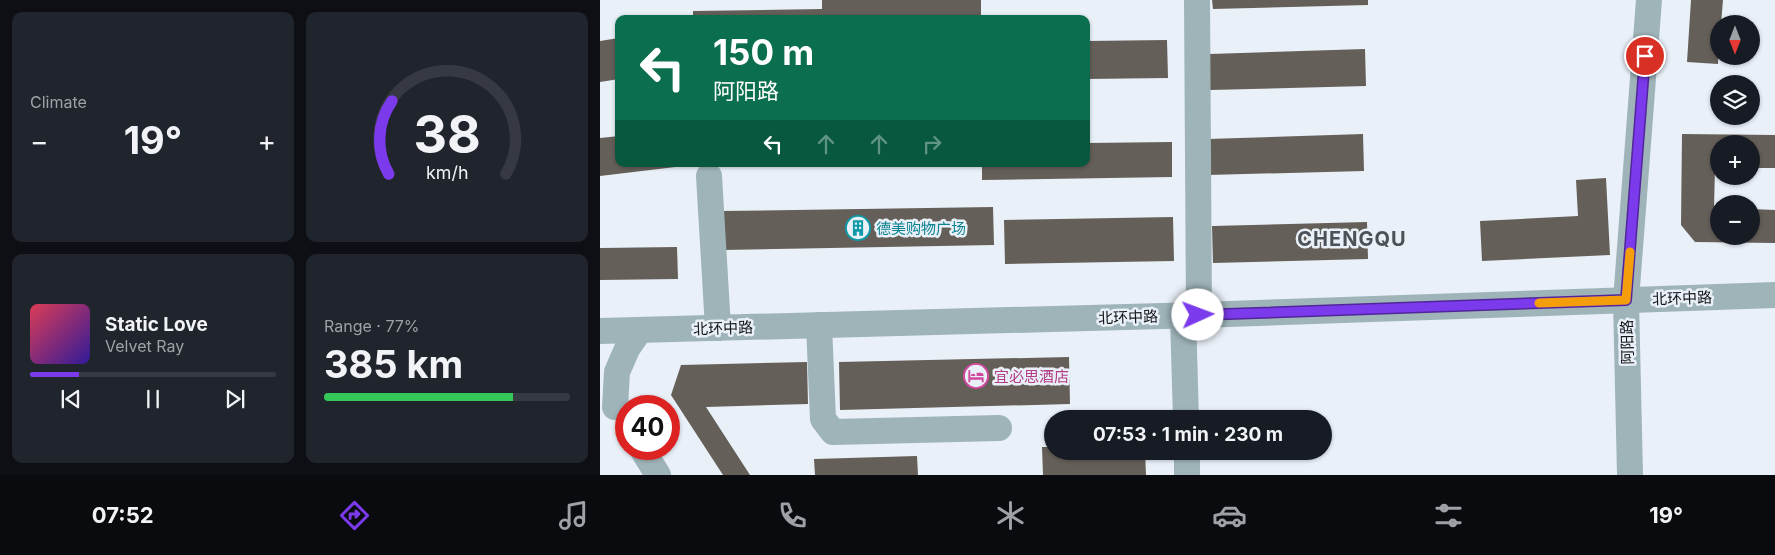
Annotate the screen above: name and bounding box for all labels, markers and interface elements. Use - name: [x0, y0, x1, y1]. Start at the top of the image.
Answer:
- north arrow: [1710, 15, 1760, 65]
- map controls: [1710, 15, 1760, 245]
- text: 150 m: [713, 31, 814, 73]
- icon: left: [630, 35, 695, 100]
- pin: [1624, 35, 1666, 77]
- icon: arrive: [1631, 42, 1659, 70]
- button: layers: [1710, 75, 1760, 125]
- text: 阿阳路: [713, 78, 779, 104]
- text: Climate: [30, 92, 87, 112]
- text: 38: [413, 103, 481, 166]
- text: 19°: [124, 117, 182, 163]
- text: −: [30, 124, 49, 158]
- text: +: [257, 124, 276, 158]
- icon: left: [759, 130, 787, 158]
- icon: ahead: [812, 130, 840, 158]
- icon: ahead: [865, 130, 893, 158]
- icon: right: [918, 130, 946, 158]
- button: +: [1710, 135, 1760, 185]
- text: km/h: [426, 162, 468, 183]
- button: −: [1710, 195, 1760, 245]
- building icon: 德美购物广场: [845, 215, 871, 241]
- place label: 德美购物广场: [876, 219, 966, 238]
- district label: CHENGQU: [1297, 227, 1407, 251]
- street label: 北环中路: [1652, 287, 1712, 309]
- position arrow: [1171, 288, 1223, 340]
- street label: 北环中路: [1098, 306, 1158, 328]
- text: Static Love: [105, 313, 208, 336]
- text: Range · 77%: [324, 316, 420, 336]
- street label: 北环中路: [693, 317, 753, 339]
- street label: 阿阳路: [1617, 319, 1637, 365]
- text: Velvet Ray: [105, 336, 184, 356]
- text: 385 km: [324, 341, 463, 387]
- hotel icon: 宜必思酒店: [963, 363, 989, 389]
- place label: 宜必思酒店: [994, 367, 1069, 386]
- icon: previous: [57, 385, 85, 413]
- icon: pause: [139, 385, 167, 413]
- icon: next: [221, 385, 249, 413]
- speed limit sign: 40: [615, 395, 680, 460]
- text: 07:53 · 1 min · 230 m: [1093, 423, 1283, 446]
- icon: directions: [337, 498, 372, 533]
- icon: music: [556, 498, 591, 533]
- icon: phone: [775, 498, 810, 533]
- icon: climate: [993, 498, 1028, 533]
- icon: car: [1212, 498, 1247, 533]
- icon: filters: [1431, 498, 1466, 533]
- text: 07:52: [92, 502, 154, 528]
- text: 19°: [1649, 502, 1683, 528]

